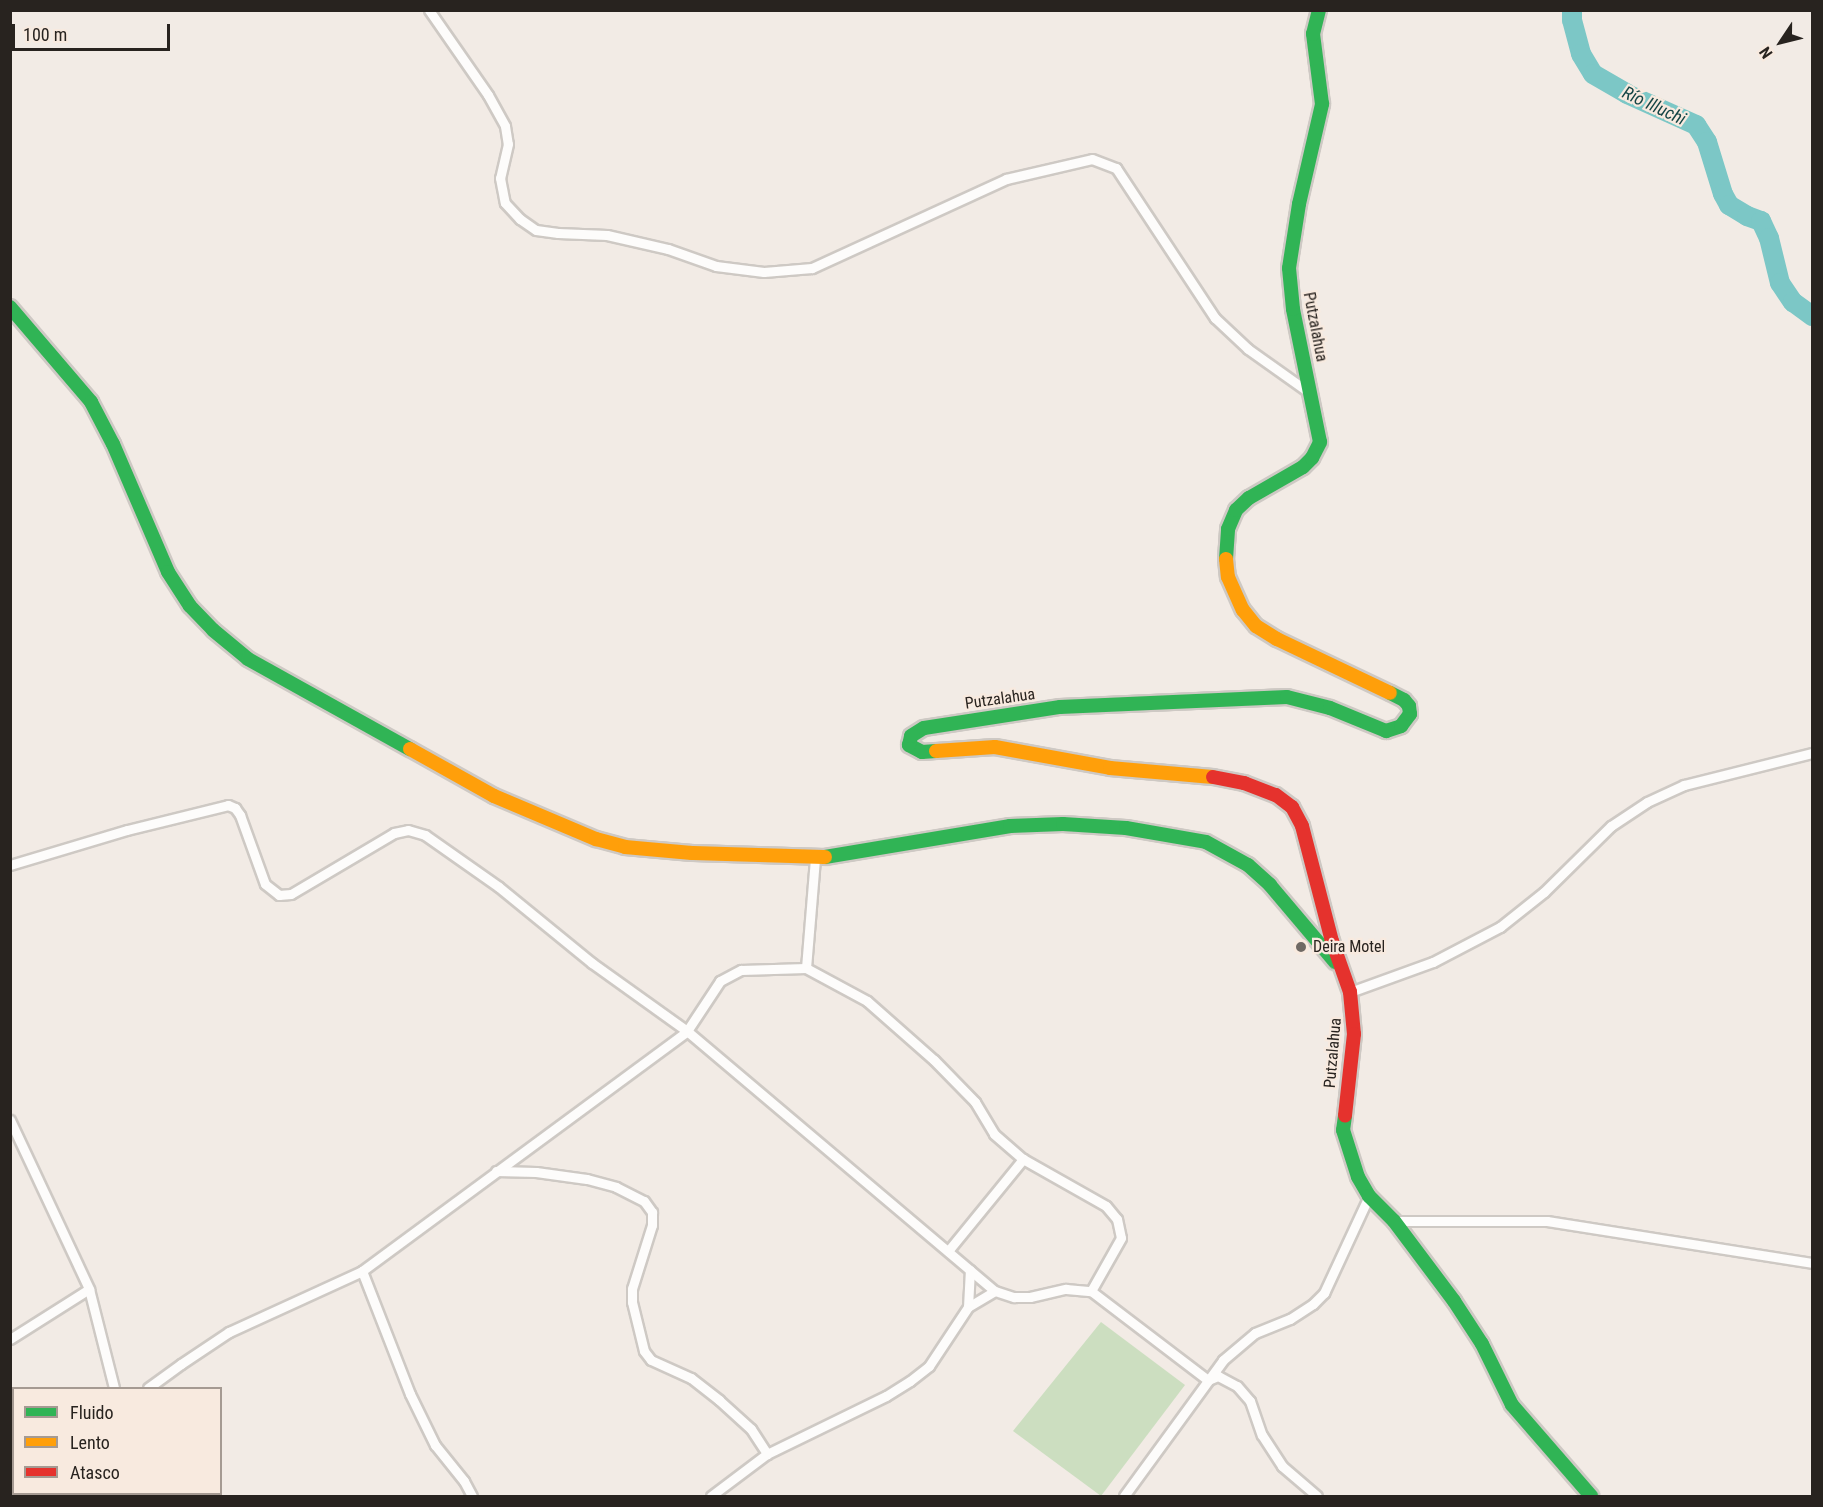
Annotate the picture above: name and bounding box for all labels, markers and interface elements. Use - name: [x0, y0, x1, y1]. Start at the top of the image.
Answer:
- scale bar: [15, 12, 172, 50]
- north arrow: [1751, 12, 1811, 72]
- text: 100 m: [23, 24, 67, 45]
- text: N: [1755, 43, 1776, 62]
- water label: Río Illuchi: [1619, 82, 1689, 130]
- street label: Putzalahua: [1299, 291, 1331, 363]
- street label: Putzalahua: [964, 685, 1036, 713]
- place label: Deira Motel: [1313, 937, 1385, 957]
- marker: Deira Motel: [1294, 940, 1308, 954]
- street label: Putzalahua: [1320, 1017, 1346, 1089]
- legend: [12, 1387, 222, 1495]
- text: Fluido: [70, 1402, 114, 1423]
- text: Lento: [70, 1432, 110, 1453]
- text: Atasco: [70, 1462, 120, 1483]

